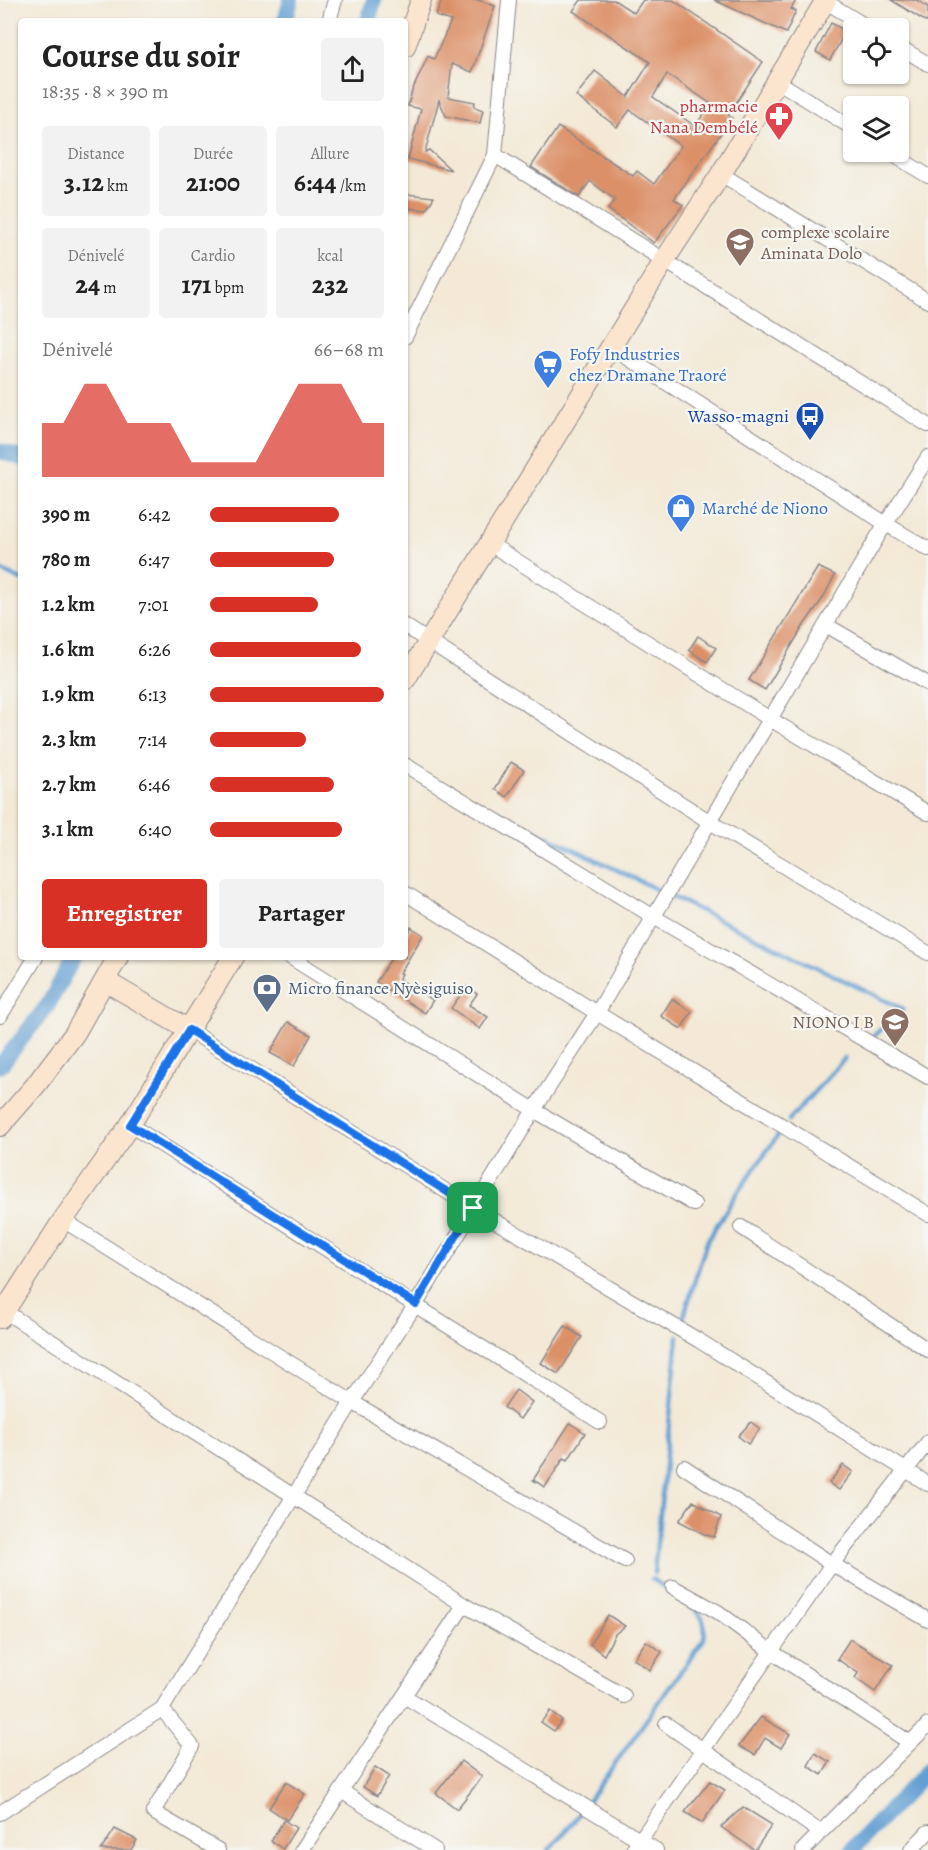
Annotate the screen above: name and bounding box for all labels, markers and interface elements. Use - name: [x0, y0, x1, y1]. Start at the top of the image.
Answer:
- map controls: [843, 18, 909, 162]
- button: locate: [843, 18, 909, 84]
- text: Course du soir: [42, 33, 240, 78]
- button: share: [321, 38, 384, 101]
- text: 18:35 · 8 × 390 m: [42, 78, 169, 105]
- place label: pharmacie Nana Dembélé: [650, 94, 758, 139]
- button: layers: [843, 96, 909, 162]
- pharmacy icon: pharmacie Nana Dembélé: [763, 100, 795, 142]
- text: Distance: [67, 143, 125, 165]
- text: Durée: [193, 143, 233, 165]
- text: Allure: [311, 143, 349, 165]
- text: 3.12: [64, 165, 104, 200]
- text: 21:00: [186, 165, 240, 200]
- text: 6:44: [294, 165, 337, 200]
- text: km: [104, 175, 128, 197]
- text: /km: [337, 175, 366, 197]
- place label: complexe scolaire Aminata Dolo: [760, 220, 890, 265]
- school or university icon: complexe scolaire Aminata Dolo: [724, 226, 756, 268]
- text: Dénivelé: [68, 245, 124, 267]
- text: Cardio: [191, 245, 235, 267]
- text: kcal: [317, 245, 343, 267]
- text: 24: [75, 267, 100, 302]
- text: 171: [182, 267, 211, 302]
- text: 232: [312, 267, 348, 302]
- text: m: [100, 277, 117, 299]
- text: bpm: [211, 277, 244, 299]
- text: Dénivelé: [42, 336, 113, 363]
- text: 66–68 m: [314, 336, 384, 363]
- place label: Fofy Industries chez Dramane Traoré: [569, 342, 727, 387]
- supermarket icon: Fofy Industries chez Dramane Traoré: [532, 348, 564, 390]
- bus stop icon: Wasso-magni: [794, 400, 826, 442]
- place label: Wasso-magni: [687, 404, 789, 428]
- shop icon: Marché de Niono: [665, 492, 697, 534]
- place label: Marché de Niono: [702, 496, 828, 520]
- text: 390 m: [42, 501, 90, 528]
- text: 6:42: [138, 501, 171, 528]
- text: 780 m: [42, 546, 90, 573]
- text: 6:47: [138, 546, 169, 573]
- text: 1.2 km: [42, 591, 95, 618]
- text: 7:01: [138, 591, 169, 618]
- text: 1.6 km: [42, 636, 95, 663]
- text: 6:26: [138, 636, 171, 663]
- text: 1.9 km: [42, 681, 95, 708]
- text: 6:13: [138, 681, 167, 708]
- text: 2.3 km: [42, 726, 96, 753]
- text: 7:14: [138, 726, 167, 753]
- text: 2.7 km: [42, 771, 96, 798]
- text: 6:46: [138, 771, 170, 798]
- text: 3.1 km: [42, 816, 94, 843]
- text: 6:40: [138, 816, 172, 843]
- button: Enregistrer: [42, 879, 207, 948]
- button: Partager: [219, 879, 384, 948]
- bank icon: Micro finance Nyèsiguiso: [251, 972, 283, 1014]
- place label: Micro finance Nyèsiguiso: [288, 976, 473, 1000]
- school or university icon: NIONO I B: [879, 1006, 911, 1048]
- place label: NIONO I B: [792, 1010, 874, 1034]
- pin: [447, 1182, 498, 1233]
- icon: arrive: [456, 1191, 489, 1224]

